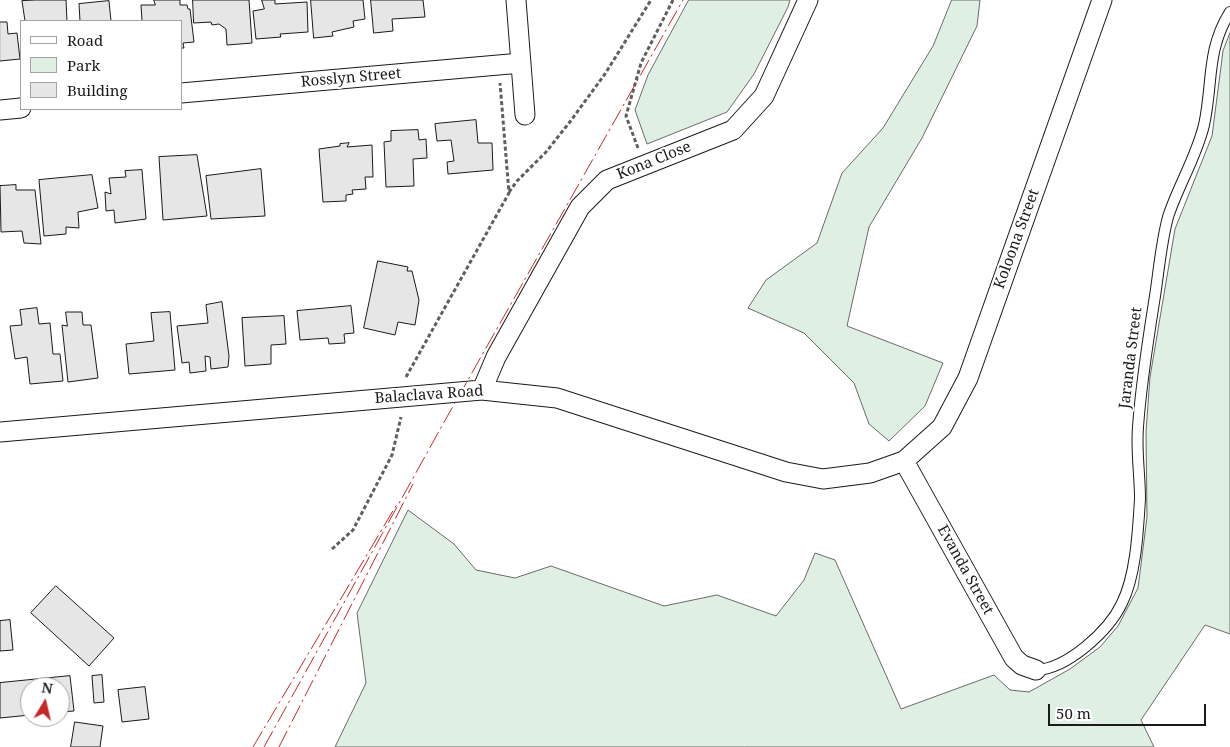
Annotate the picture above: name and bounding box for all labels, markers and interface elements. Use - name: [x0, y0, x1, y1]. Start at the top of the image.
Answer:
- legend: [20, 20, 182, 110]
- text: Road: [67, 30, 103, 50]
- text: Park: [67, 55, 100, 75]
- street label: Rosslyn Street: [300, 65, 402, 91]
- text: Building: [67, 80, 128, 100]
- street label: Kona Close: [614, 138, 694, 184]
- street label: Koloona Street: [991, 187, 1043, 291]
- street label: Jaranda Street: [1116, 306, 1146, 410]
- street label: Balaclava Road: [374, 382, 484, 408]
- street label: Evanda Street: [933, 522, 997, 618]
- north arrow: [20, 677, 70, 727]
- text: N: [40, 677, 54, 698]
- scale bar: [1050, 694, 1208, 726]
- text: 50 m: [1056, 703, 1091, 723]

